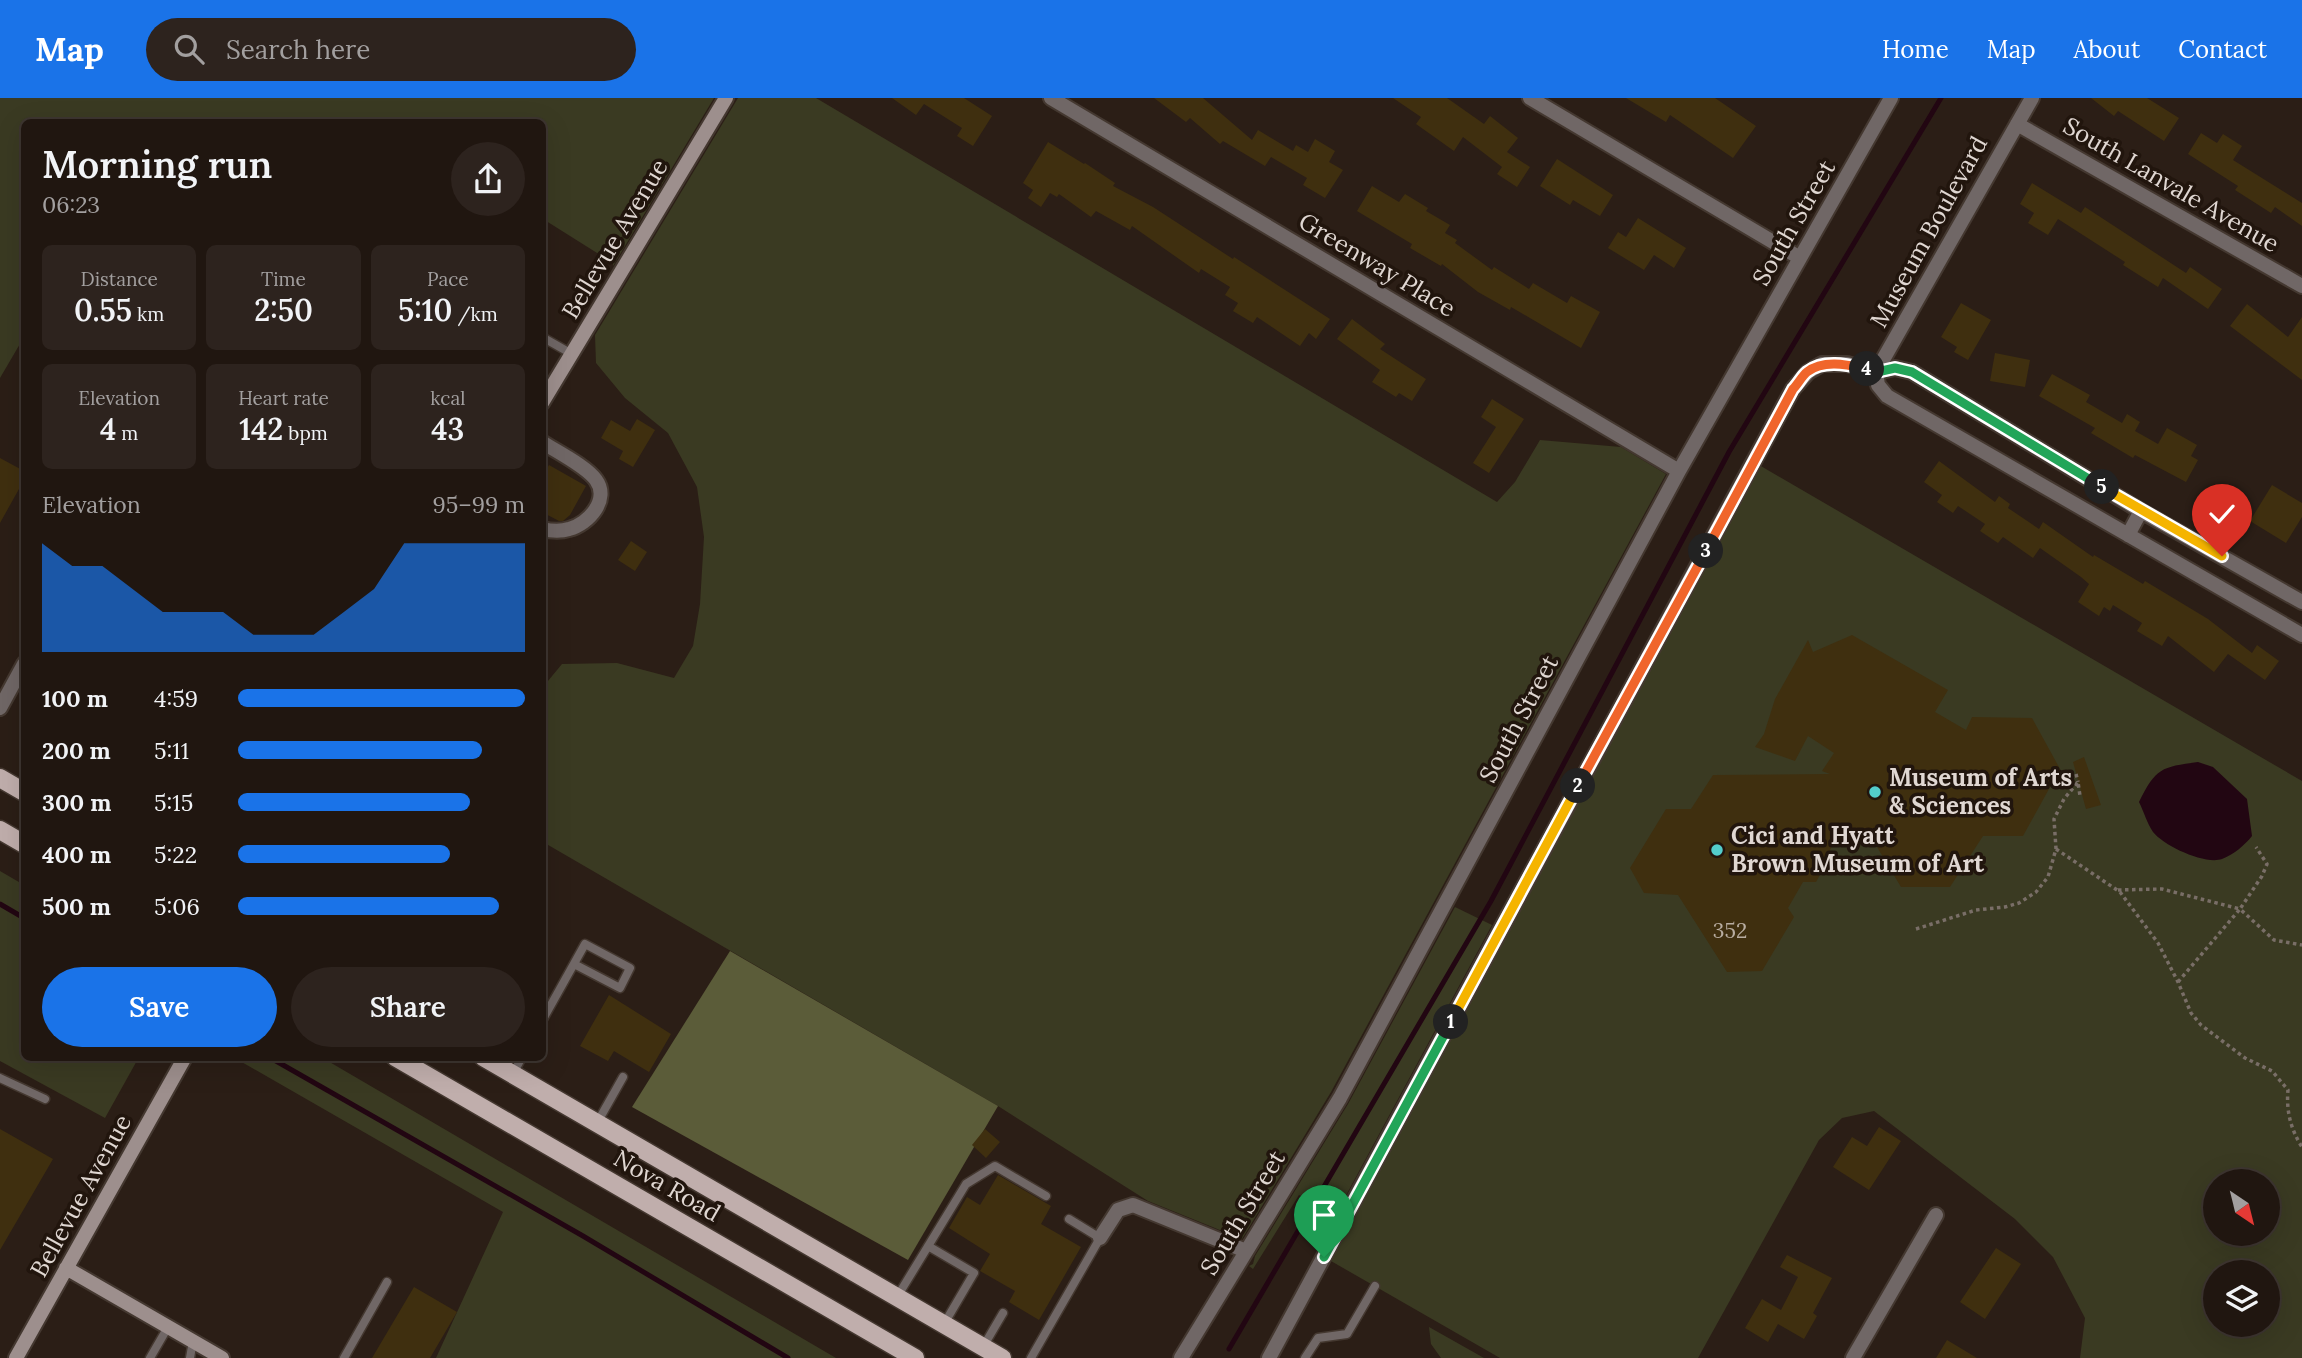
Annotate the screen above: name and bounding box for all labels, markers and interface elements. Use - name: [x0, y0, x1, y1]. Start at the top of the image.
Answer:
- search box: [146, 18, 636, 81]
- text: Map: [35, 28, 104, 70]
- icon: search: [170, 30, 208, 68]
- text: Search here: [226, 33, 370, 66]
- text: Home: [1882, 34, 1949, 65]
- text: Map: [1987, 34, 2036, 65]
- text: About: [2074, 34, 2140, 65]
- text: Contact: [2178, 34, 2267, 65]
- street label: South Lanvale Avenue: [2058, 110, 2285, 259]
- street label: Museum Boulevard: [1863, 131, 1994, 333]
- text: Morning run: [42, 140, 272, 188]
- button: share: [451, 142, 525, 216]
- street label: Bellevue Avenue: [555, 153, 674, 324]
- street label: South Street: [1745, 154, 1842, 291]
- text: 06:23: [42, 190, 100, 219]
- street label: Greenway Place: [1293, 206, 1461, 324]
- text: Distance: [81, 267, 158, 291]
- text: Time: [261, 267, 306, 291]
- text: Pace: [427, 267, 469, 291]
- text: 0.55: [74, 291, 132, 329]
- text: 2:50: [254, 291, 313, 329]
- text: 5:10: [398, 291, 452, 329]
- text: km: [132, 302, 164, 326]
- text: /km: [452, 302, 498, 326]
- pin: 4: [1850, 352, 1884, 386]
- text: 4: [1861, 356, 1872, 380]
- text: Elevation: [78, 386, 160, 410]
- text: Heart rate: [238, 386, 329, 410]
- text: kcal: [430, 386, 465, 410]
- text: 4: [100, 410, 116, 448]
- text: 142: [239, 410, 283, 448]
- text: 43: [431, 410, 464, 448]
- text: m: [116, 421, 138, 445]
- text: bpm: [283, 421, 328, 445]
- pin: 5: [2084, 470, 2120, 504]
- text: 5: [2096, 474, 2107, 498]
- pin: [2192, 484, 2252, 556]
- text: Elevation: [42, 490, 141, 519]
- text: 95–99 m: [432, 490, 525, 519]
- icon: check: [2203, 495, 2241, 533]
- pin: 3: [1688, 533, 1724, 568]
- text: 3: [1700, 538, 1711, 562]
- street label: South Street: [1472, 649, 1565, 788]
- text: 100 m: [42, 684, 108, 713]
- text: 4:59: [154, 684, 198, 713]
- text: 200 m: [42, 736, 111, 765]
- text: 5:11: [154, 736, 189, 765]
- place label: Museum of Arts & Sciences: [1889, 762, 2072, 821]
- pin: 2: [1560, 768, 1596, 804]
- text: 2: [1572, 773, 1583, 797]
- marker: Museum of Arts & Sciences: [1867, 784, 1883, 800]
- text: 300 m: [42, 788, 111, 817]
- text: 5:15: [154, 788, 193, 817]
- place label: Cici and Hyatt Brown Museum of Art: [1731, 820, 1985, 879]
- text: 400 m: [42, 840, 111, 869]
- text: 5:22: [154, 840, 197, 869]
- marker: Cici and Hyatt Brown Museum of Art: [1709, 842, 1725, 858]
- text: 500 m: [42, 892, 111, 921]
- text: 5:06: [154, 892, 200, 921]
- house number: 352: [1713, 917, 1747, 944]
- button: Save: [42, 967, 277, 1047]
- button: Share: [291, 967, 525, 1047]
- pin: 1: [1434, 1004, 1468, 1040]
- text: 1: [1447, 1009, 1454, 1033]
- street label: Bellevue Avenue: [23, 1109, 138, 1282]
- street label: Nova Road: [608, 1143, 726, 1229]
- street label: South Street: [1193, 1144, 1292, 1281]
- north arrow: [2203, 1169, 2280, 1246]
- map controls: [2203, 1169, 2280, 1337]
- pin: [1294, 1185, 1354, 1257]
- icon: arrive: [1305, 1196, 1343, 1234]
- button: layers: [2203, 1260, 2280, 1337]

